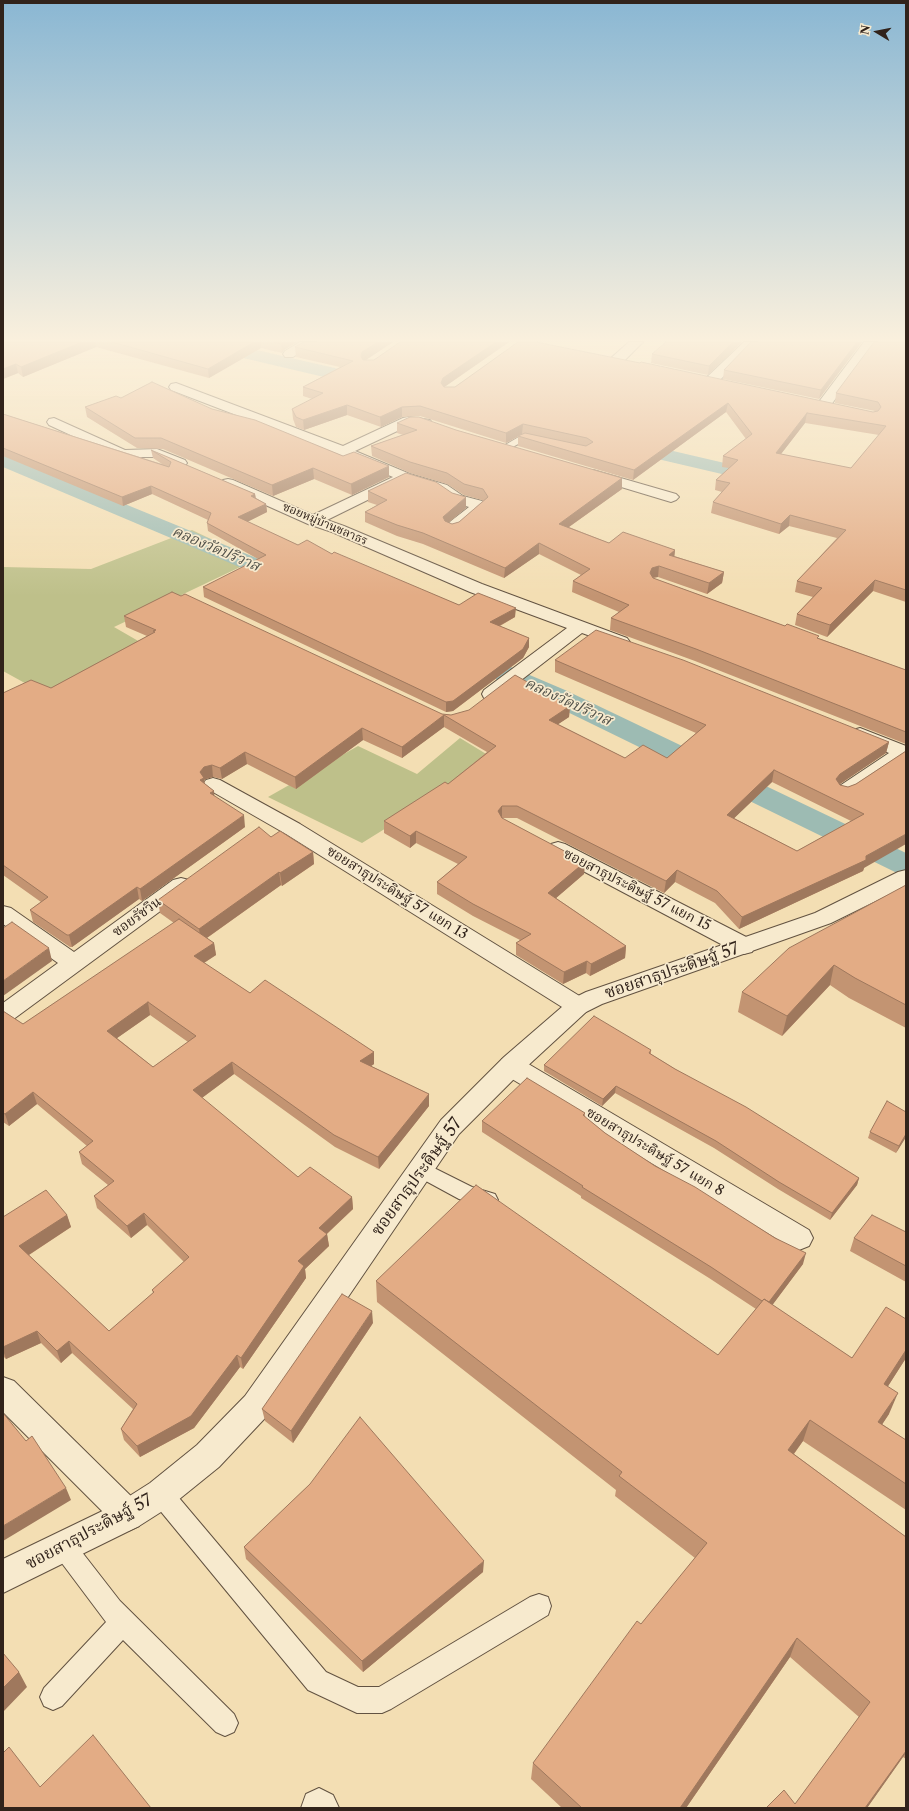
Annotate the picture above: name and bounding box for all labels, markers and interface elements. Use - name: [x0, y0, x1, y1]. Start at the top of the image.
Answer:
- north arrow: [857, 12, 897, 52]
- text: N: [857, 24, 873, 36]
- street label: ซอยหมู่บ้านชลาธร: [280, 500, 370, 548]
- water label: คลองวัดปริวาส: [170, 522, 262, 576]
- water label: คลองวัดปริวาส: [522, 674, 614, 730]
- street label: ซอยสาธุประดิษฐ์ 57 แยก 13: [323, 843, 471, 943]
- street label: ซอยสาธุประดิษฐ์ 57 แยก 15: [561, 846, 713, 934]
- street label: ซอยรัชวิน: [109, 894, 165, 940]
- street label: ซอยสาธุประดิษฐ์ 57: [602, 938, 742, 1004]
- street label: ซอยสาธุประดิษฐ์ 57 แยก 8: [583, 1104, 727, 1200]
- street label: ซอยสาธุประดิษฐ์ 57: [367, 1114, 467, 1240]
- street label: ซอยสาธุประดิษฐ์ 57: [22, 1490, 156, 1574]

